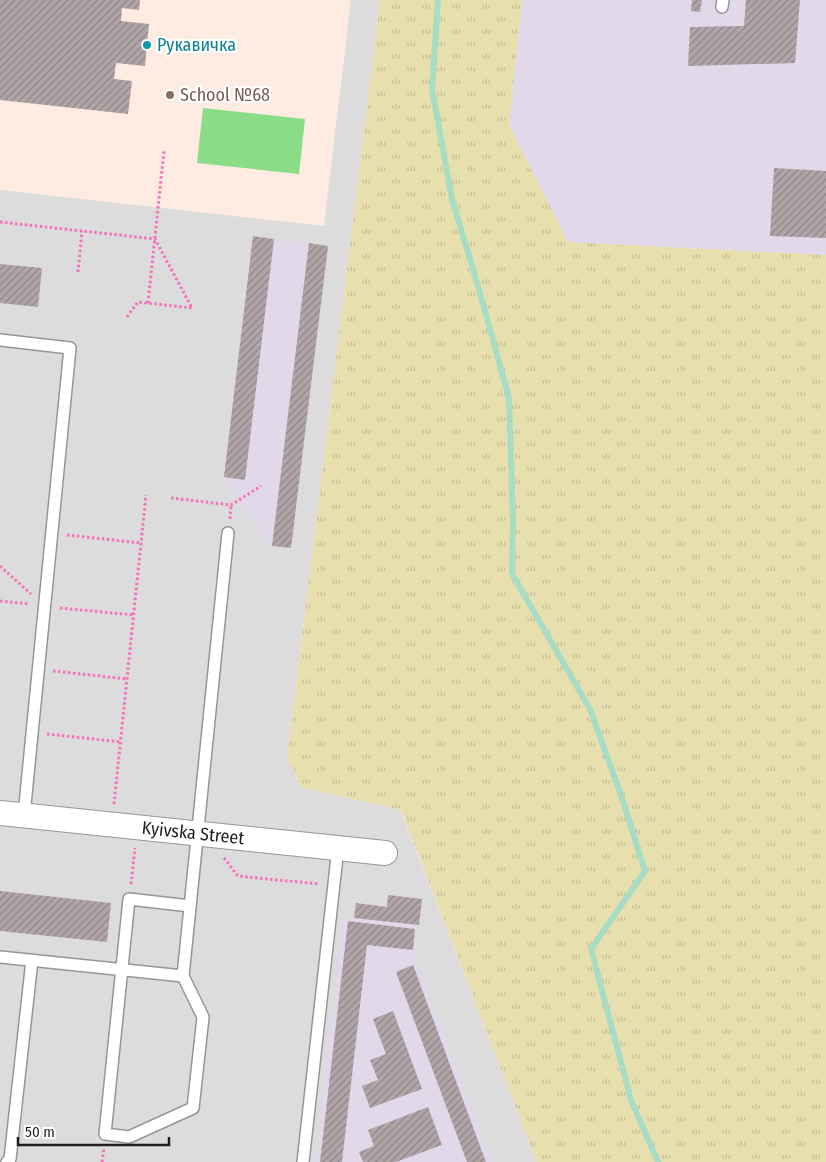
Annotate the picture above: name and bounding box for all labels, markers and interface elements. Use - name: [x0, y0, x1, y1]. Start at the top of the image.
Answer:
- place label: Рукавичка: [157, 34, 236, 56]
- marker: Рукавичка: [141, 39, 153, 51]
- place label: School №68: [180, 84, 270, 106]
- marker: School №68: [164, 89, 176, 101]
- street label: Kyivska Street: [141, 817, 245, 849]
- scale bar: [18, 1114, 169, 1146]
- text: 50 m: [25, 1123, 55, 1141]

